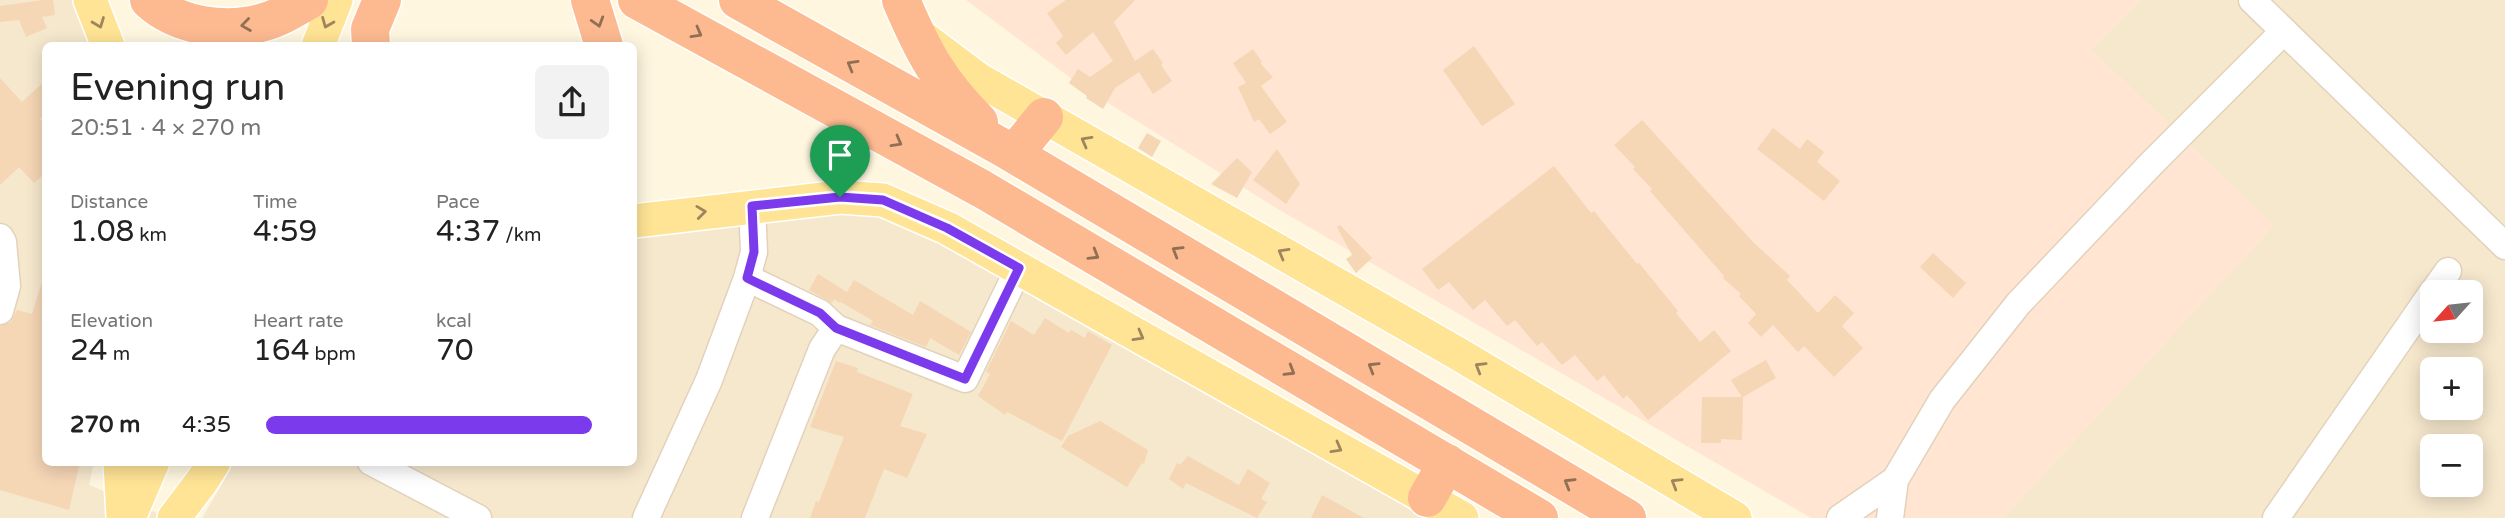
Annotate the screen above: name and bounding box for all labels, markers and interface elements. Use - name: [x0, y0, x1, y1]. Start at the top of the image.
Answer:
- one-way arrow: [91, 16, 105, 28]
- one-way arrow: [321, 16, 335, 28]
- one-way arrow: [589, 16, 604, 28]
- one-way arrow: [240, 17, 252, 32]
- one-way arrow: [690, 25, 703, 38]
- one-way arrow: [847, 60, 860, 73]
- text: Evening run: [70, 65, 285, 111]
- button: share: [535, 65, 609, 139]
- text: 20:51 · 4 × 270 m: [70, 114, 261, 142]
- pin: [810, 125, 870, 197]
- one-way arrow: [889, 134, 902, 147]
- icon: arrive: [821, 136, 859, 174]
- one-way arrow: [1080, 136, 1093, 149]
- text: Distance: [70, 191, 148, 213]
- text: Time: [253, 191, 297, 213]
- text: Pace: [436, 191, 480, 213]
- one-way arrow: [695, 205, 707, 220]
- text: 1.08: [70, 213, 134, 250]
- text: 4:59: [253, 213, 317, 250]
- text: 4:37: [436, 213, 500, 250]
- text: km: [134, 224, 167, 246]
- text: /km: [500, 224, 541, 246]
- one-way arrow: [1172, 246, 1185, 259]
- one-way arrow: [1087, 247, 1100, 260]
- one-way arrow: [1278, 248, 1291, 261]
- north arrow: [2420, 280, 2483, 343]
- map controls: [2420, 280, 2483, 497]
- text: Elevation: [70, 310, 153, 332]
- text: Heart rate: [253, 310, 344, 332]
- text: kcal: [436, 310, 472, 332]
- one-way arrow: [1131, 328, 1144, 341]
- text: 24: [70, 332, 108, 369]
- text: 164: [253, 332, 310, 369]
- text: 70: [436, 332, 474, 369]
- text: m: [108, 343, 130, 365]
- text: bpm: [310, 343, 356, 365]
- button: +: [2420, 357, 2483, 420]
- one-way arrow: [1368, 362, 1380, 375]
- one-way arrow: [1283, 363, 1296, 376]
- one-way arrow: [1475, 363, 1488, 376]
- text: 270 m: [70, 411, 140, 439]
- text: 4:35: [182, 411, 231, 439]
- button: −: [2420, 434, 2483, 497]
- one-way arrow: [1330, 440, 1342, 453]
- one-way arrow: [1563, 478, 1576, 491]
- one-way arrow: [1671, 478, 1683, 491]

